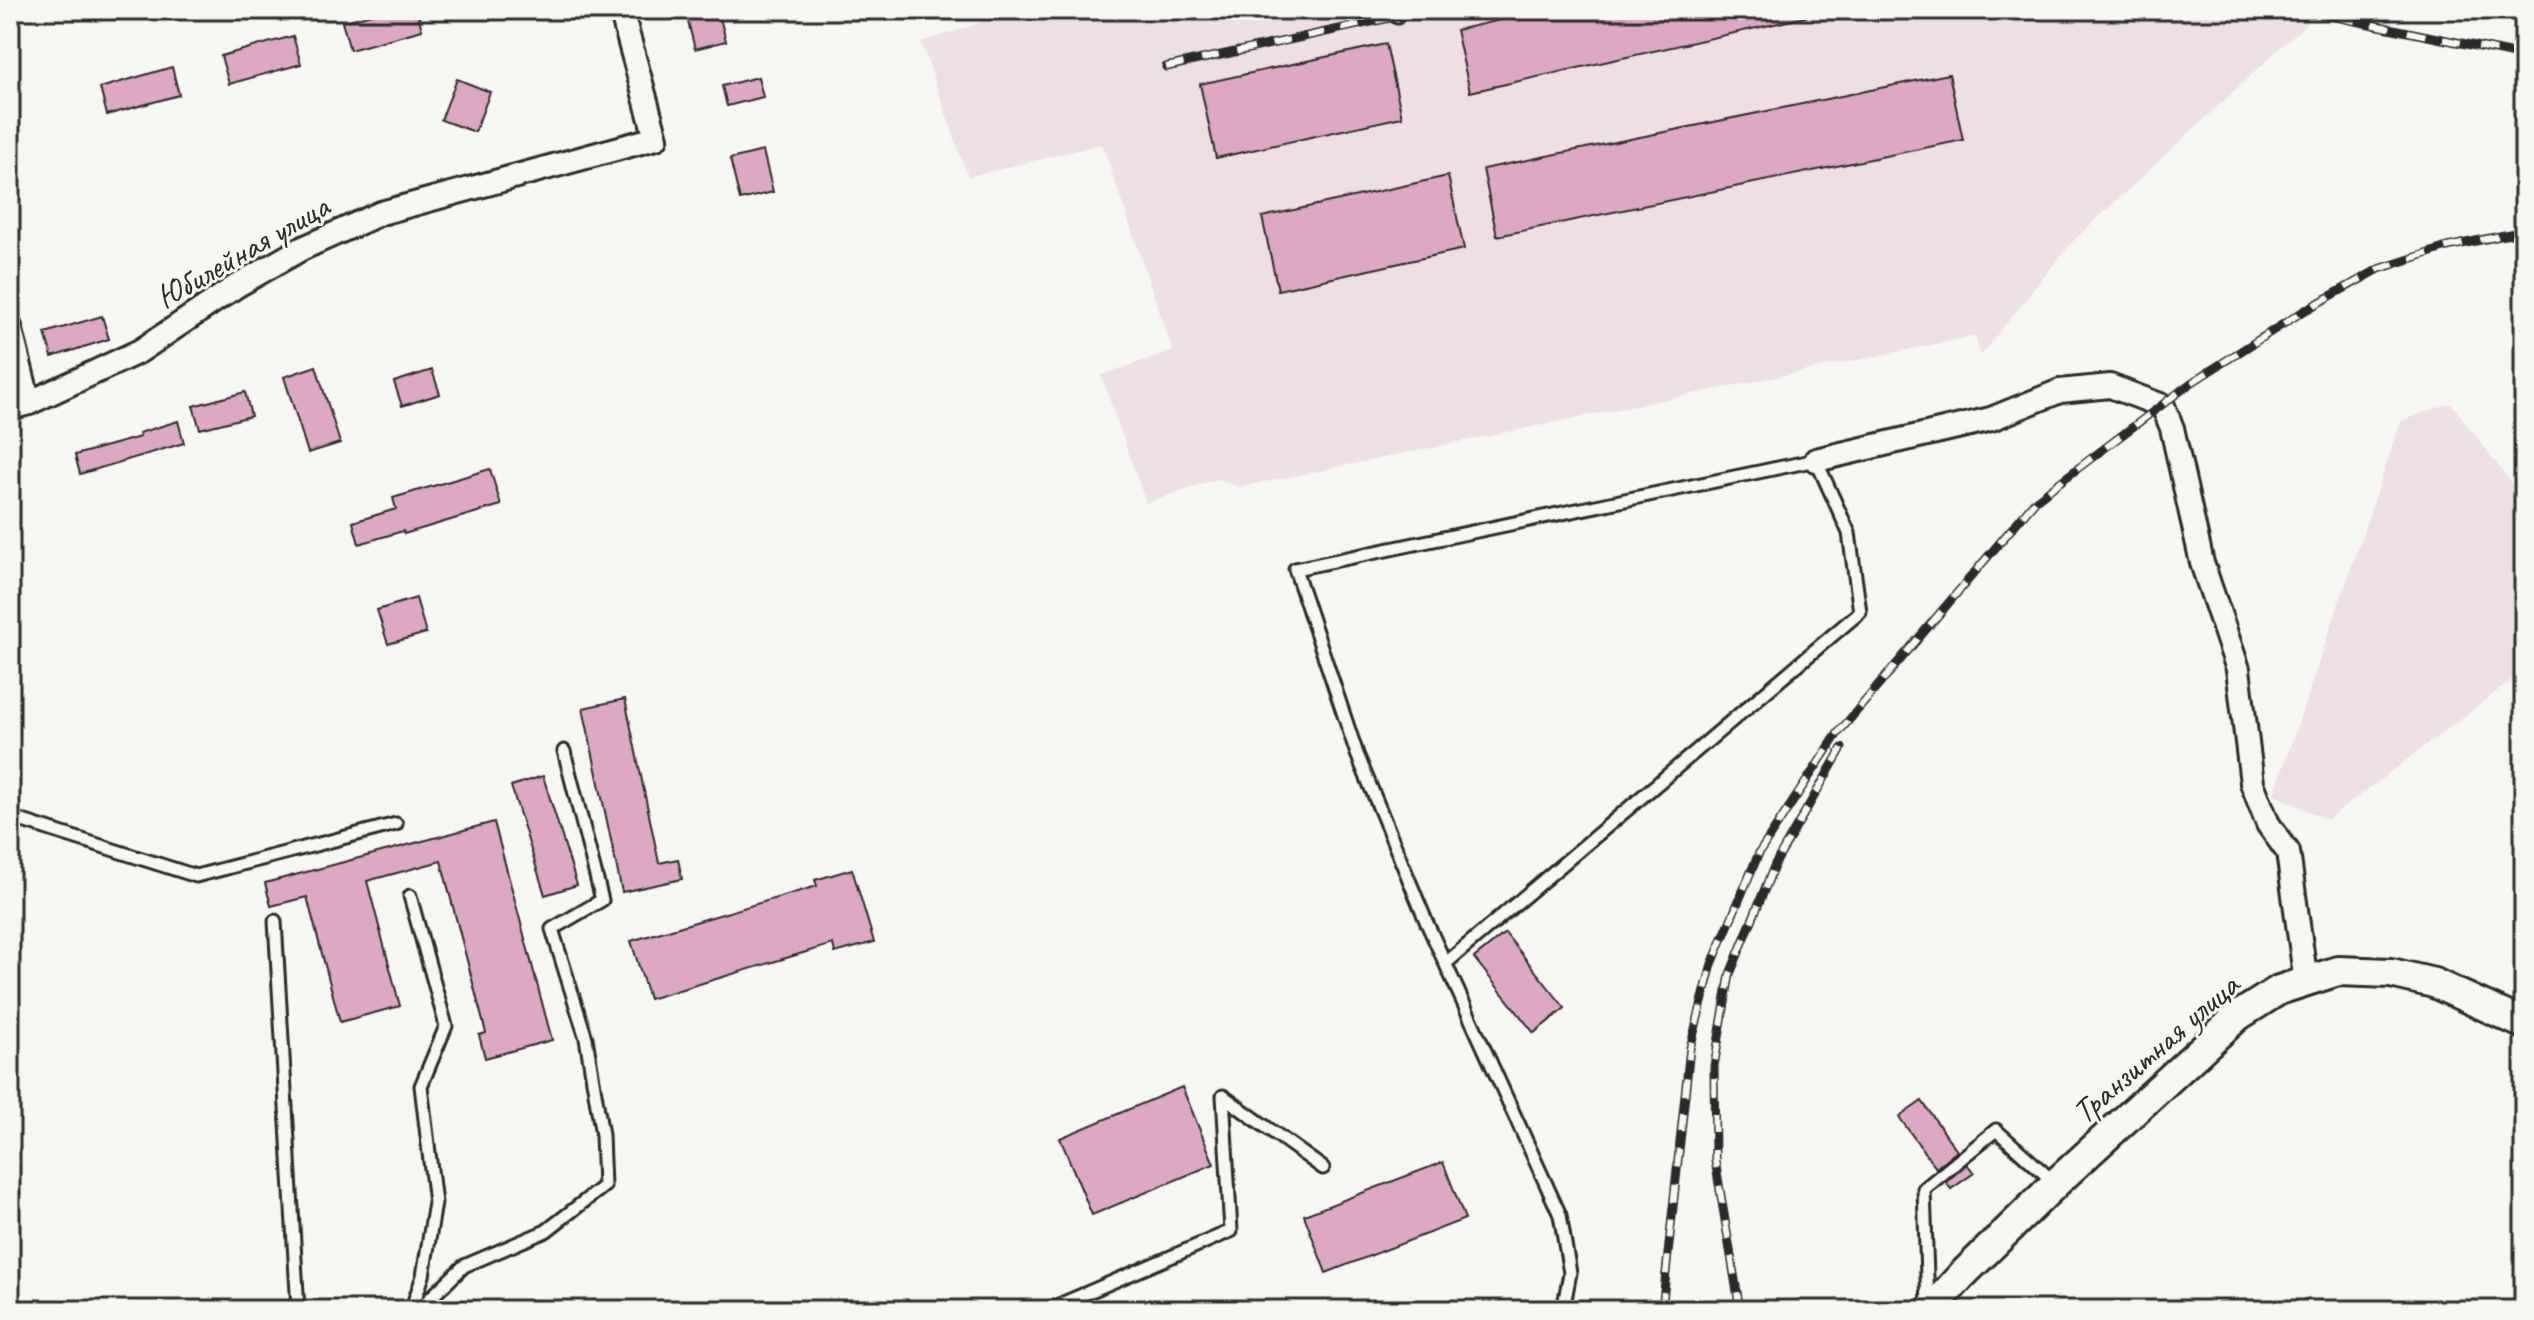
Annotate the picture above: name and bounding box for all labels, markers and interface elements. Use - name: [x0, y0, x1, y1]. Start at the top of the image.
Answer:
- street label: Юбилейная улица: [148, 183, 339, 318]
- street label: Транзитная улица: [2063, 963, 2249, 1133]

